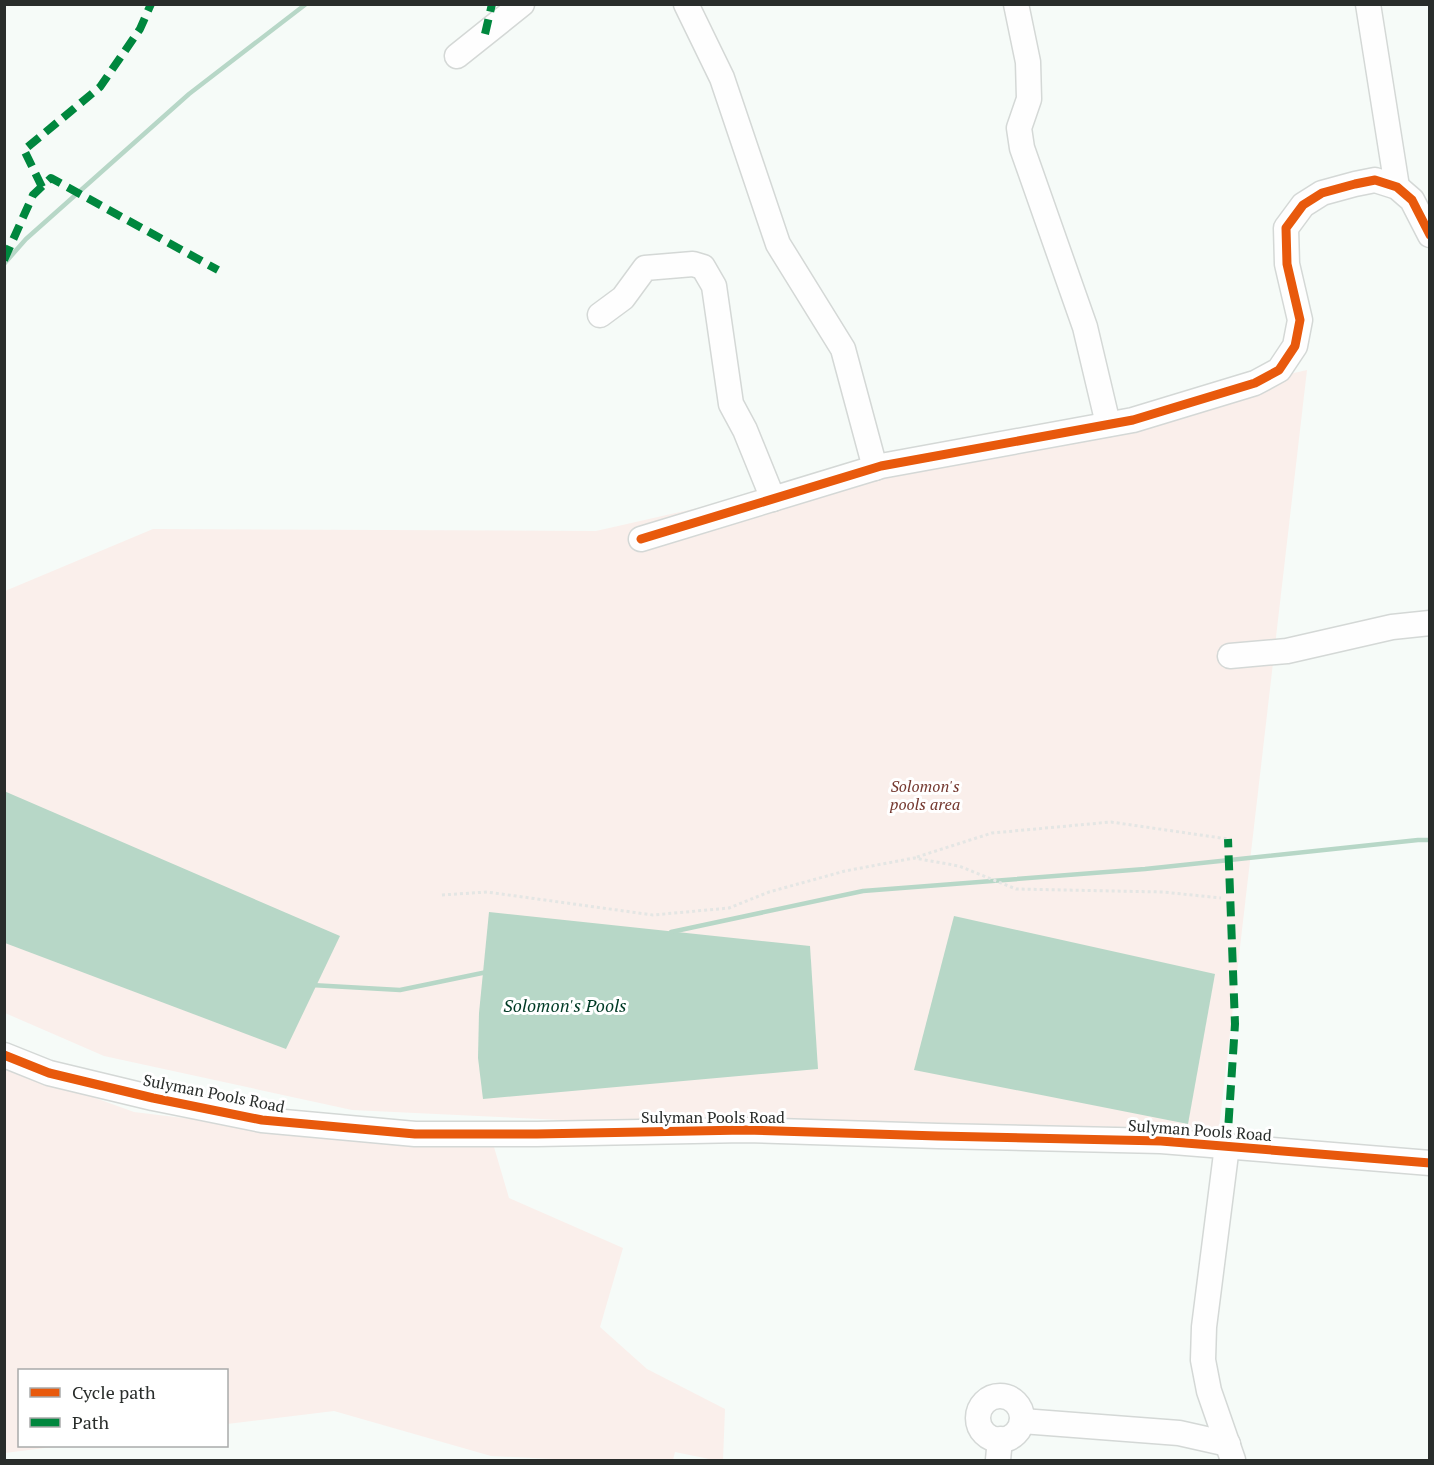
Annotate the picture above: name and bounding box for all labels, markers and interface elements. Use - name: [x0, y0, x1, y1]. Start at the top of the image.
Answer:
- park label: Solomon's pools area: [890, 775, 960, 815]
- water label: Solomon's Pools: [503, 993, 627, 1017]
- street label: Sulyman Pools Road: [141, 1068, 287, 1118]
- street label: Sulyman Pools Road: [641, 1106, 785, 1128]
- street label: Sulyman Pools Road: [1127, 1114, 1273, 1146]
- legend: [18, 1369, 228, 1447]
- text: Cycle path: [72, 1380, 156, 1404]
- text: Path: [72, 1410, 109, 1434]

